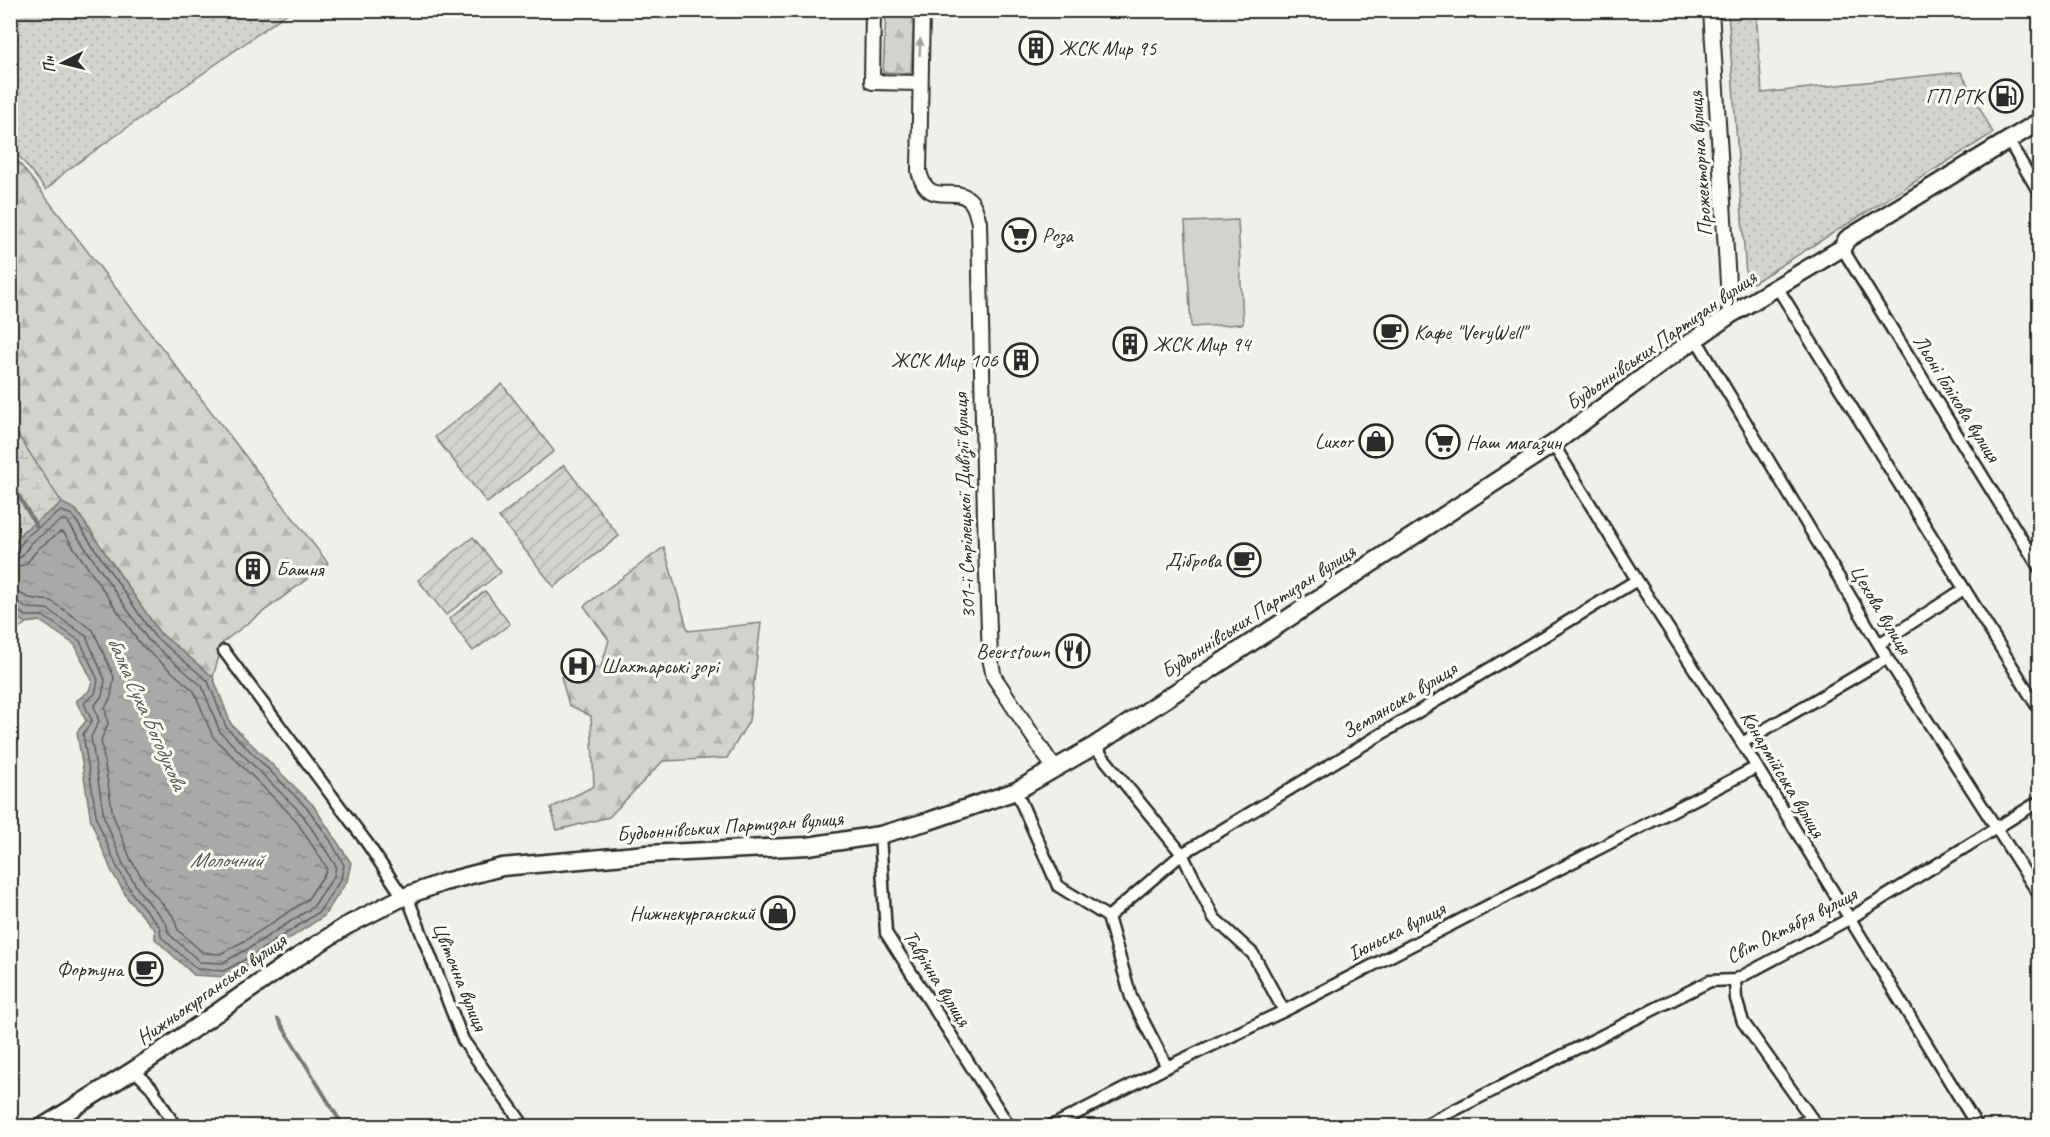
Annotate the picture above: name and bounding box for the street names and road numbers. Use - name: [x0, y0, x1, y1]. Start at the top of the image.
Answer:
- street label: Прожекторна вулиця: [1682, 89, 1718, 237]
- street label: Будьоннівських Партизан вулиця: [1561, 264, 1762, 416]
- street label: Льоні Голікова вулиця: [1908, 330, 2007, 468]
- street label: 301-ї Стрілецької Дивізії вулиця: [947, 391, 982, 619]
- street label: Будьоннівських Партизан вулиця: [1156, 538, 1361, 684]
- street label: Цехова вулиця: [1844, 559, 1919, 660]
- street label: Землянська вулиця: [1337, 655, 1463, 745]
- street label: Конармійська вулиця: [1735, 706, 1832, 843]
- street label: Будьоннівських Партизан вулиця: [616, 805, 845, 847]
- street label: Світ Октября вулиця: [1721, 880, 1862, 969]
- street label: Iюньска вулиця: [1343, 895, 1450, 967]
- street label: Цвiточна вулиця: [426, 918, 494, 1035]
- street label: Таврічна вулиця: [897, 925, 978, 1032]
- street label: Нижньокурганська вулиця: [131, 927, 292, 1050]

